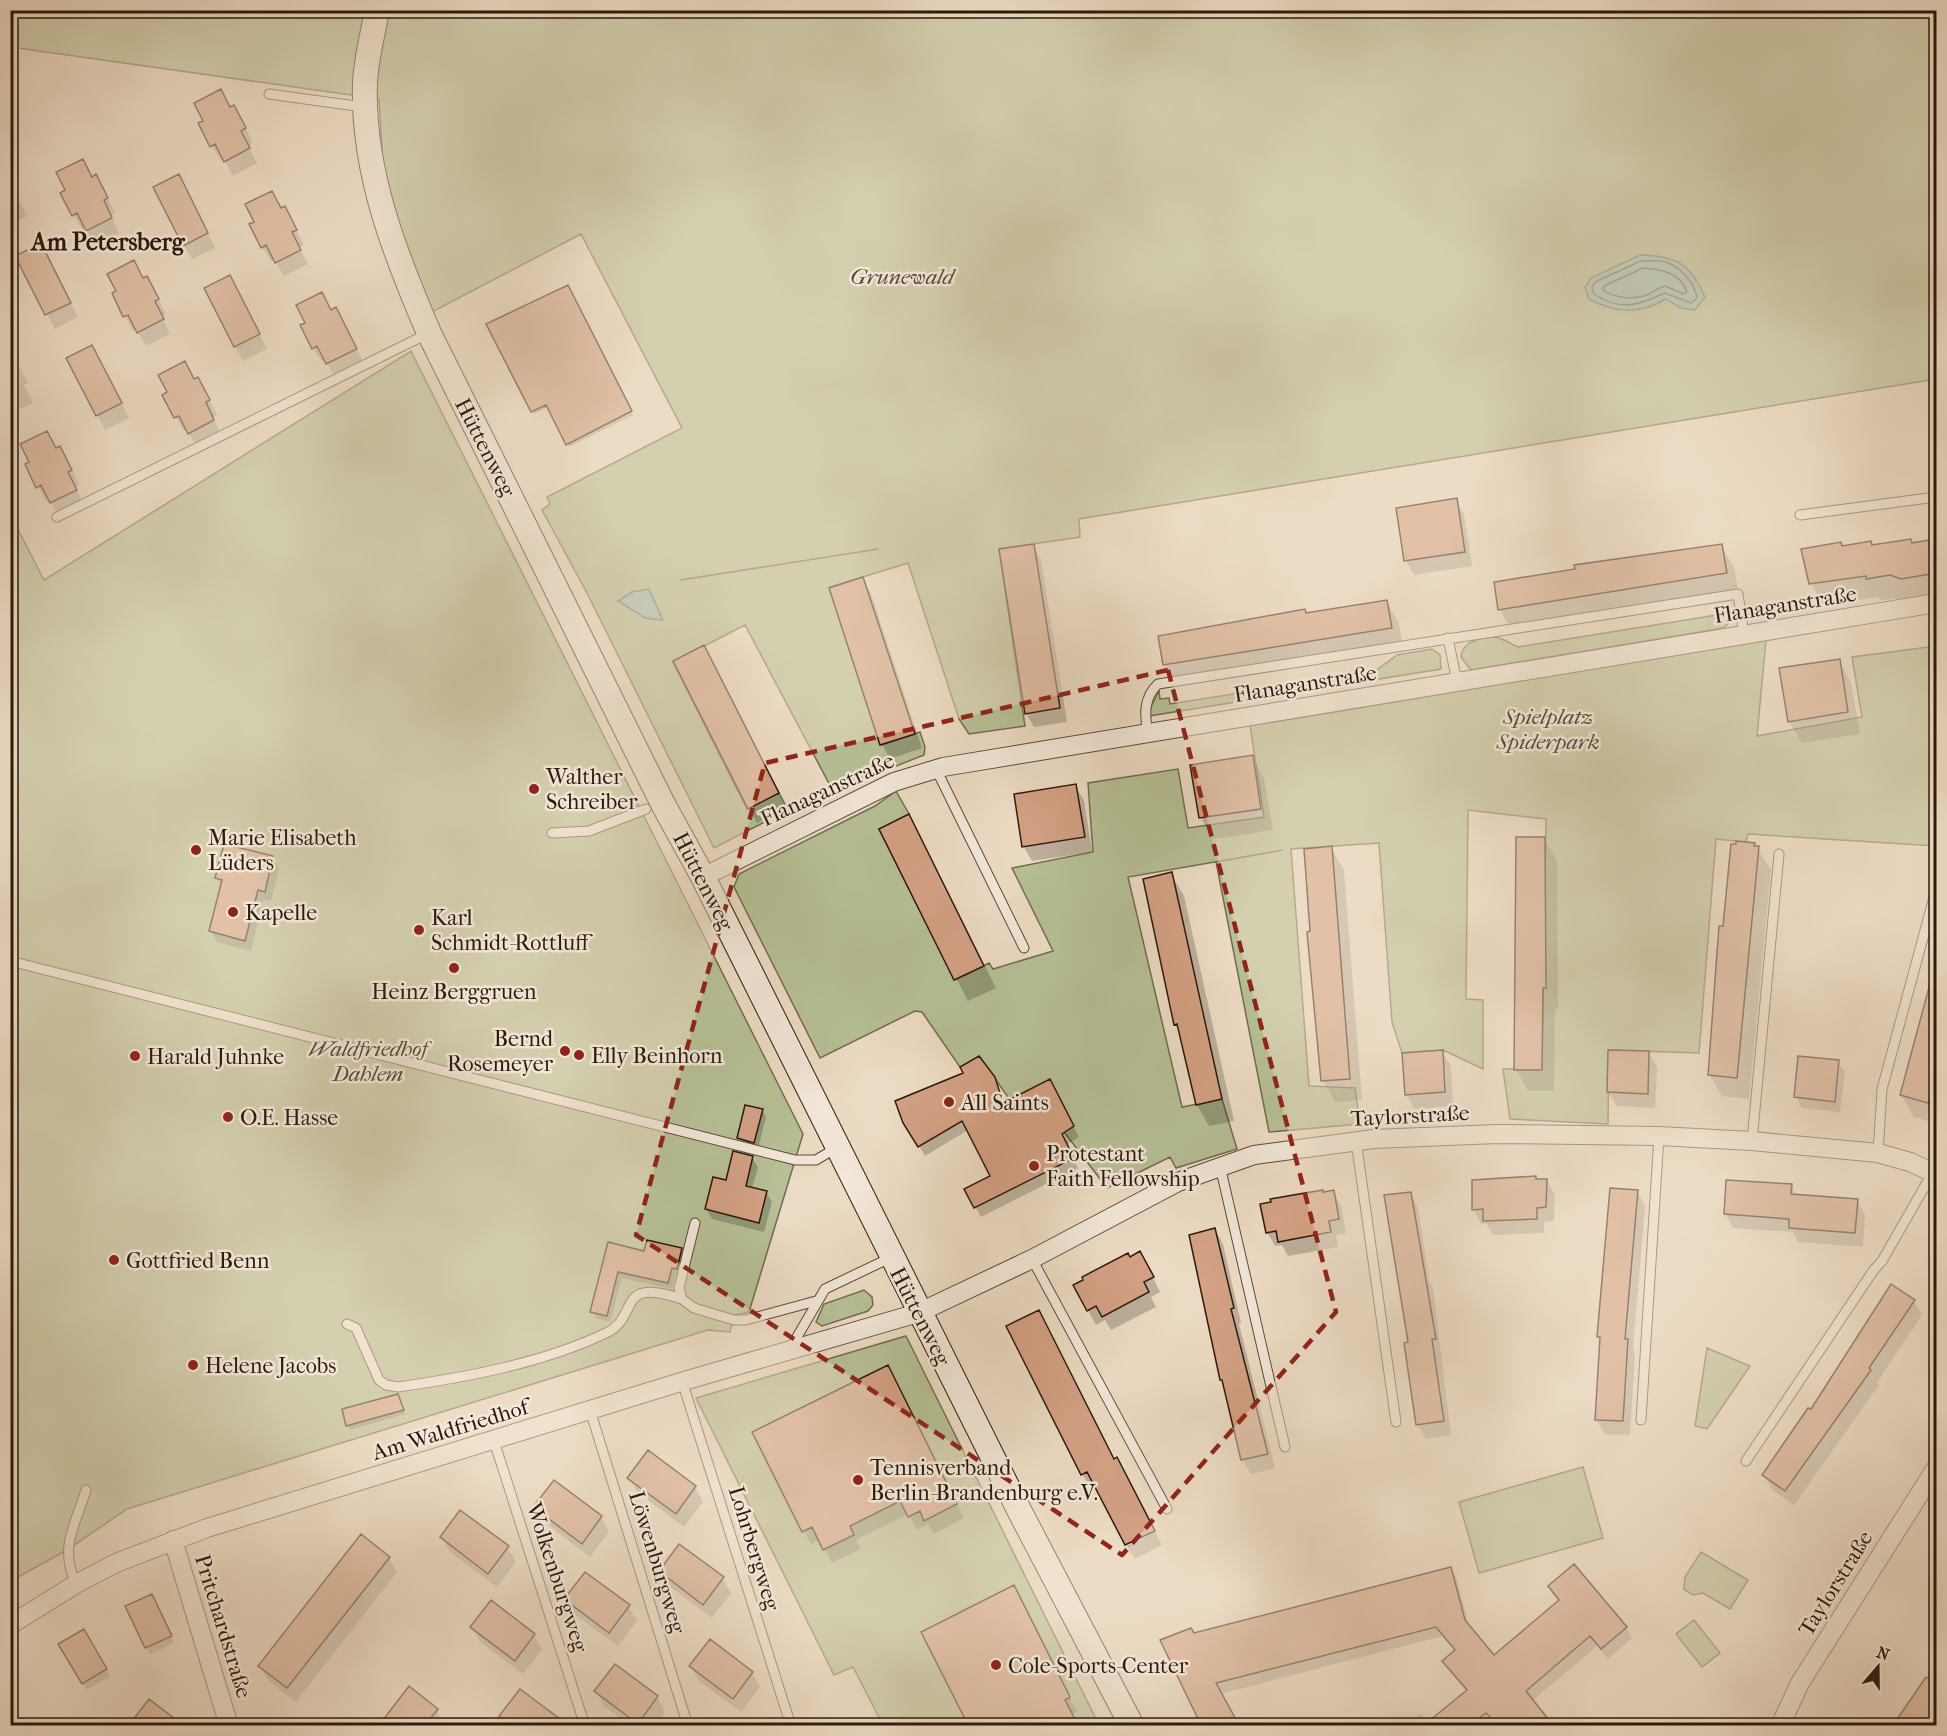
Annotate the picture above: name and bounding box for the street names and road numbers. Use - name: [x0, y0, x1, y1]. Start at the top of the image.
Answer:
- street label: Hüttenweg: [449, 394, 521, 501]
- street label: Flanaganstraße: [1712, 581, 1859, 629]
- street label: Flanaganstraße: [1232, 660, 1379, 708]
- street label: Flanaganstraße: [757, 748, 898, 832]
- street label: Hüttenweg: [667, 828, 739, 935]
- street label: Taylorstraße: [1350, 1100, 1470, 1132]
- street label: Hüttenweg: [884, 1263, 956, 1370]
- street label: Am Waldfriedhof: [368, 1392, 536, 1466]
- street label: Lohrbergweg: [723, 1483, 785, 1614]
- street label: Löwenburgweg: [623, 1488, 691, 1637]
- street label: Wolkenburgweg: [520, 1498, 594, 1656]
- street label: Taylorstraße: [1793, 1526, 1878, 1641]
- street label: Pritchardstraße: [189, 1551, 257, 1701]

